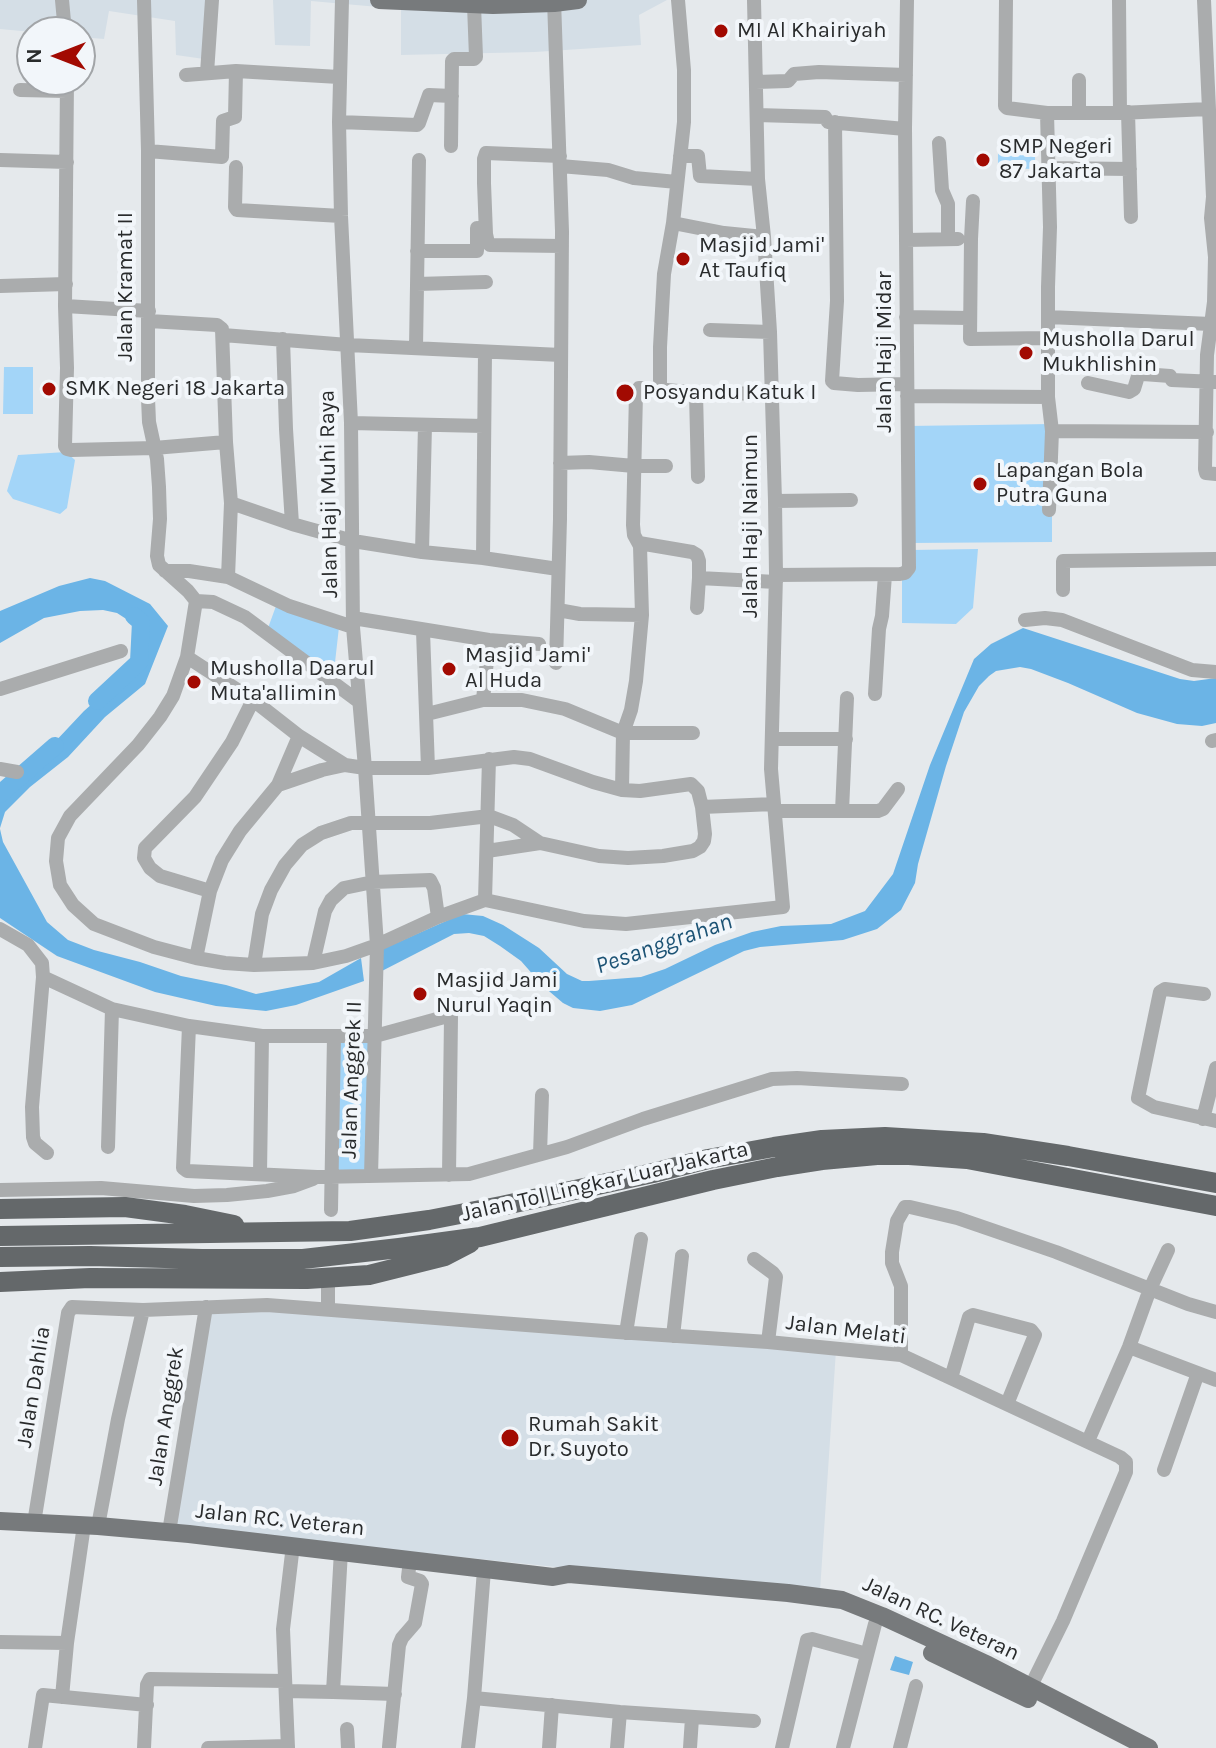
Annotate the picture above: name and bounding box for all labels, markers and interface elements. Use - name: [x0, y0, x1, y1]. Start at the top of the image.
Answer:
- north arrow: [16, 16, 96, 96]
- place label: MI Al Khairiyah: [737, 18, 886, 44]
- marker: MI Al Khairiyah: [712, 22, 730, 40]
- text: N: [21, 48, 47, 64]
- place label: SMP Negeri 87 Jakarta: [999, 134, 1113, 186]
- marker: SMP Negeri 87 Jakarta: [974, 151, 992, 169]
- street label: Jalan Kramat II: [113, 212, 139, 362]
- place label: Masjid Jami' At Taufiq: [699, 233, 824, 284]
- marker: Masjid Jami' At Taufiq: [674, 250, 692, 268]
- street label: Jalan Haji Midar: [872, 271, 898, 433]
- place label: Musholla Darul Mukhlishin: [1042, 327, 1195, 378]
- marker: Musholla Darul Mukhlishin: [1017, 344, 1035, 362]
- place label: SMK Negeri 18 Jakarta: [65, 376, 285, 402]
- marker: SMK Negeri 18 Jakarta: [40, 380, 58, 398]
- place label: Posyandu Katuk I: [643, 380, 816, 406]
- marker: Posyandu Katuk I: [614, 382, 636, 404]
- street label: Jalan Haji Muhi Raya: [314, 390, 344, 598]
- street label: Jalan Haji Naimun: [738, 434, 764, 618]
- place label: Lapangan Bola Putra Guna: [996, 458, 1144, 510]
- marker: Lapangan Bola Putra Guna: [971, 475, 989, 493]
- place label: Masjid Jami' Al Huda: [465, 643, 590, 694]
- place label: Musholla Daarul Muta'allimin: [210, 656, 375, 708]
- marker: Masjid Jami' Al Huda: [440, 660, 458, 678]
- marker: Musholla Daarul Muta'allimin: [185, 673, 203, 691]
- water label: Pesanggrahan: [592, 907, 736, 981]
- place label: Masjid Jami Nurul Yaqin: [436, 968, 558, 1020]
- marker: Masjid Jami Nurul Yaqin: [411, 985, 429, 1003]
- street label: Jalan Anggrek II: [336, 1001, 368, 1159]
- street label: Jalan Tol Lingkar Luar Jakarta: [459, 1136, 751, 1228]
- street label: Jalan Melati: [784, 1310, 908, 1350]
- street label: Jalan Dahlia: [11, 1324, 57, 1450]
- street label: Jalan Anggrek: [142, 1345, 190, 1487]
- place label: Rumah Sakit Dr. Suyoto: [528, 1412, 659, 1464]
- marker: Rumah Sakit Dr. Suyoto: [499, 1427, 521, 1449]
- street label: Jalan RC. Veteran: [194, 1498, 366, 1542]
- street label: Jalan RC. Veteran: [858, 1571, 1024, 1667]

